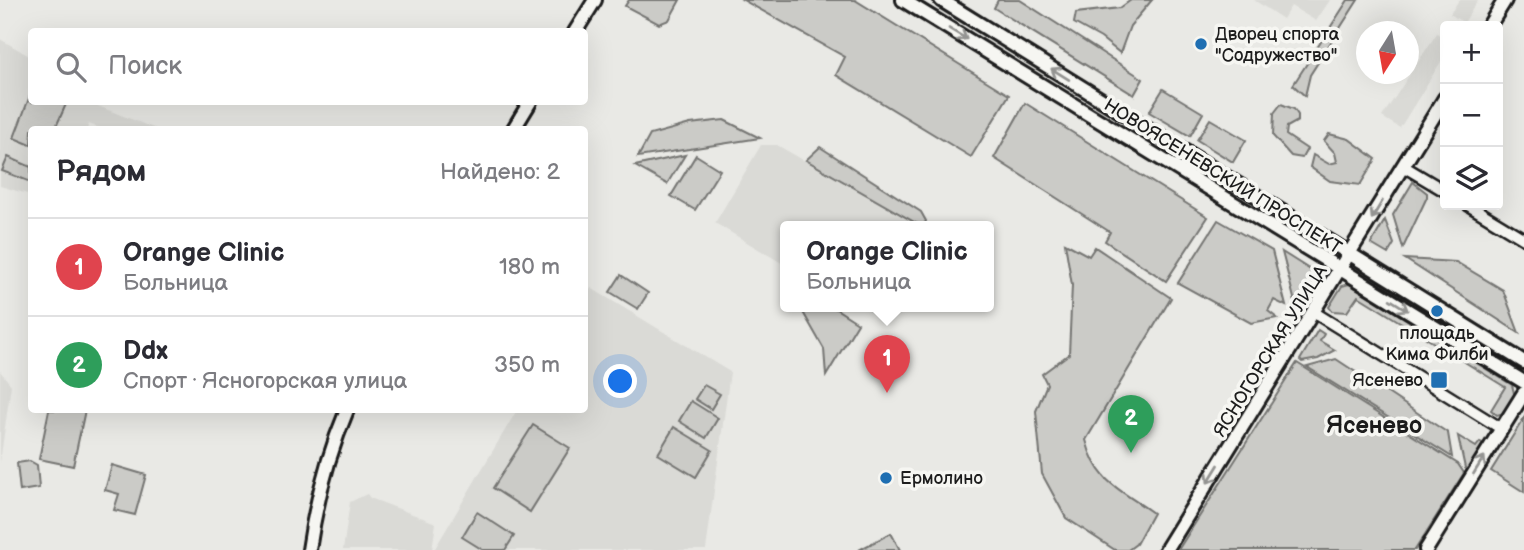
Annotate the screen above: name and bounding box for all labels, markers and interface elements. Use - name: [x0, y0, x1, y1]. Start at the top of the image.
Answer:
- north arrow: [1356, 21, 1419, 84]
- map controls: [1440, 21, 1503, 210]
- button: +: [1440, 21, 1503, 84]
- place label: Дворец спорта "Содружество": [1215, 24, 1340, 66]
- search box: [28, 28, 588, 105]
- one-way arrow: [948, 28, 968, 42]
- marker: Дворец спорта "Содружество": [1193, 36, 1209, 52]
- icon: search: [52, 48, 90, 86]
- text: Поиск: [108, 51, 182, 82]
- one-way arrow: [1051, 66, 1070, 81]
- button: −: [1440, 84, 1503, 147]
- street label: НОВОЯСЕНЕВСКИЙ ПРОСПЕКТ: [1100, 94, 1346, 259]
- button: layers: [1440, 147, 1503, 210]
- text: Рядом: [56, 154, 146, 190]
- text: Найдено: 2: [440, 158, 560, 186]
- one-way arrow: [1370, 200, 1384, 220]
- popup: [780, 221, 994, 312]
- text: Orange Clinic: [806, 237, 968, 268]
- text: Orange Clinic: [123, 238, 284, 269]
- text: 1: [74, 253, 84, 281]
- text: 180 m: [499, 253, 560, 281]
- street label: ЯСНОГОРСКАЯ УЛИЦА: [1209, 262, 1332, 441]
- text: Больница: [806, 268, 911, 296]
- text: Больница: [123, 269, 228, 297]
- one-way arrow: [1389, 299, 1409, 313]
- marker: площадь Кима Филби: [1429, 303, 1445, 319]
- place label: площадь Кима Филби: [1385, 323, 1489, 365]
- pin: 1: [864, 335, 910, 393]
- text: Ddx: [123, 336, 168, 367]
- text: 2: [72, 351, 86, 379]
- text: 350 m: [494, 351, 560, 379]
- your location: [603, 364, 637, 398]
- text: Спорт · Ясногорская улица: [123, 367, 407, 395]
- place label: Ясенево: [1352, 370, 1423, 391]
- marker: Ясенево: [1429, 370, 1449, 390]
- pin: 2: [1108, 395, 1154, 453]
- district label: Ясенево: [1326, 411, 1422, 440]
- one-way arrow: [1472, 456, 1486, 476]
- one-way arrow: [1206, 464, 1220, 484]
- place label: Ермолино: [900, 468, 983, 489]
- marker: Ермолино: [878, 470, 894, 486]

